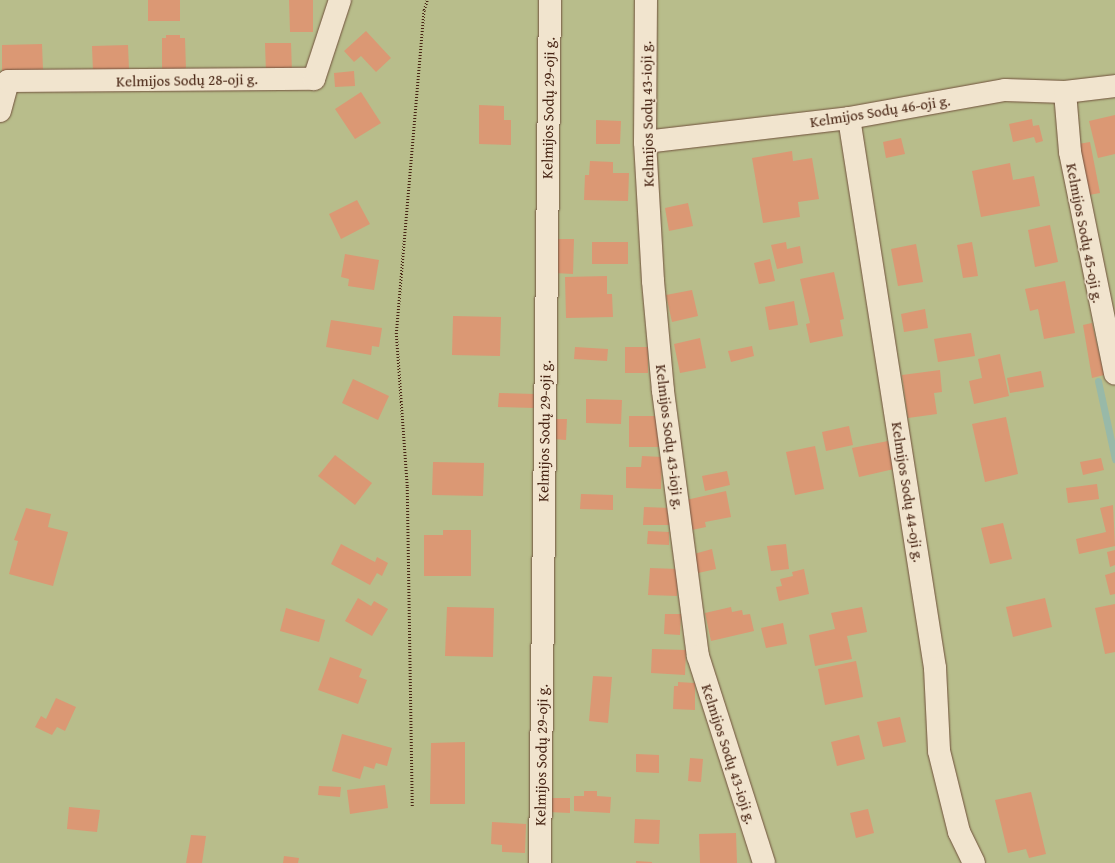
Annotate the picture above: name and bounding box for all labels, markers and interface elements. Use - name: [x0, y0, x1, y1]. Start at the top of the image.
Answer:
- street label: Kelmijos Sodų 29-oji g.: [538, 37, 558, 179]
- street label: Kelmijos Sodų 43-ioji g.: [637, 41, 657, 187]
- street label: Kelmijos Sodų 28-oji g.: [116, 70, 258, 90]
- street label: Kelmijos Sodų 46-oji g.: [809, 91, 951, 131]
- street label: Kelmijos Sodų 45-oji g.: [1063, 162, 1107, 304]
- street label: Kelmijos Sodų 29-oji g.: [534, 360, 554, 502]
- street label: Kelmijos Sodų 43-ioji g.: [652, 363, 688, 511]
- street label: Kelmijos Sodų 44-oji g.: [888, 421, 928, 563]
- street label: Kelmijos Sodų 43-ioji g.: [698, 682, 760, 826]
- street label: Kelmijos Sodų 29-oji g.: [531, 684, 551, 826]

